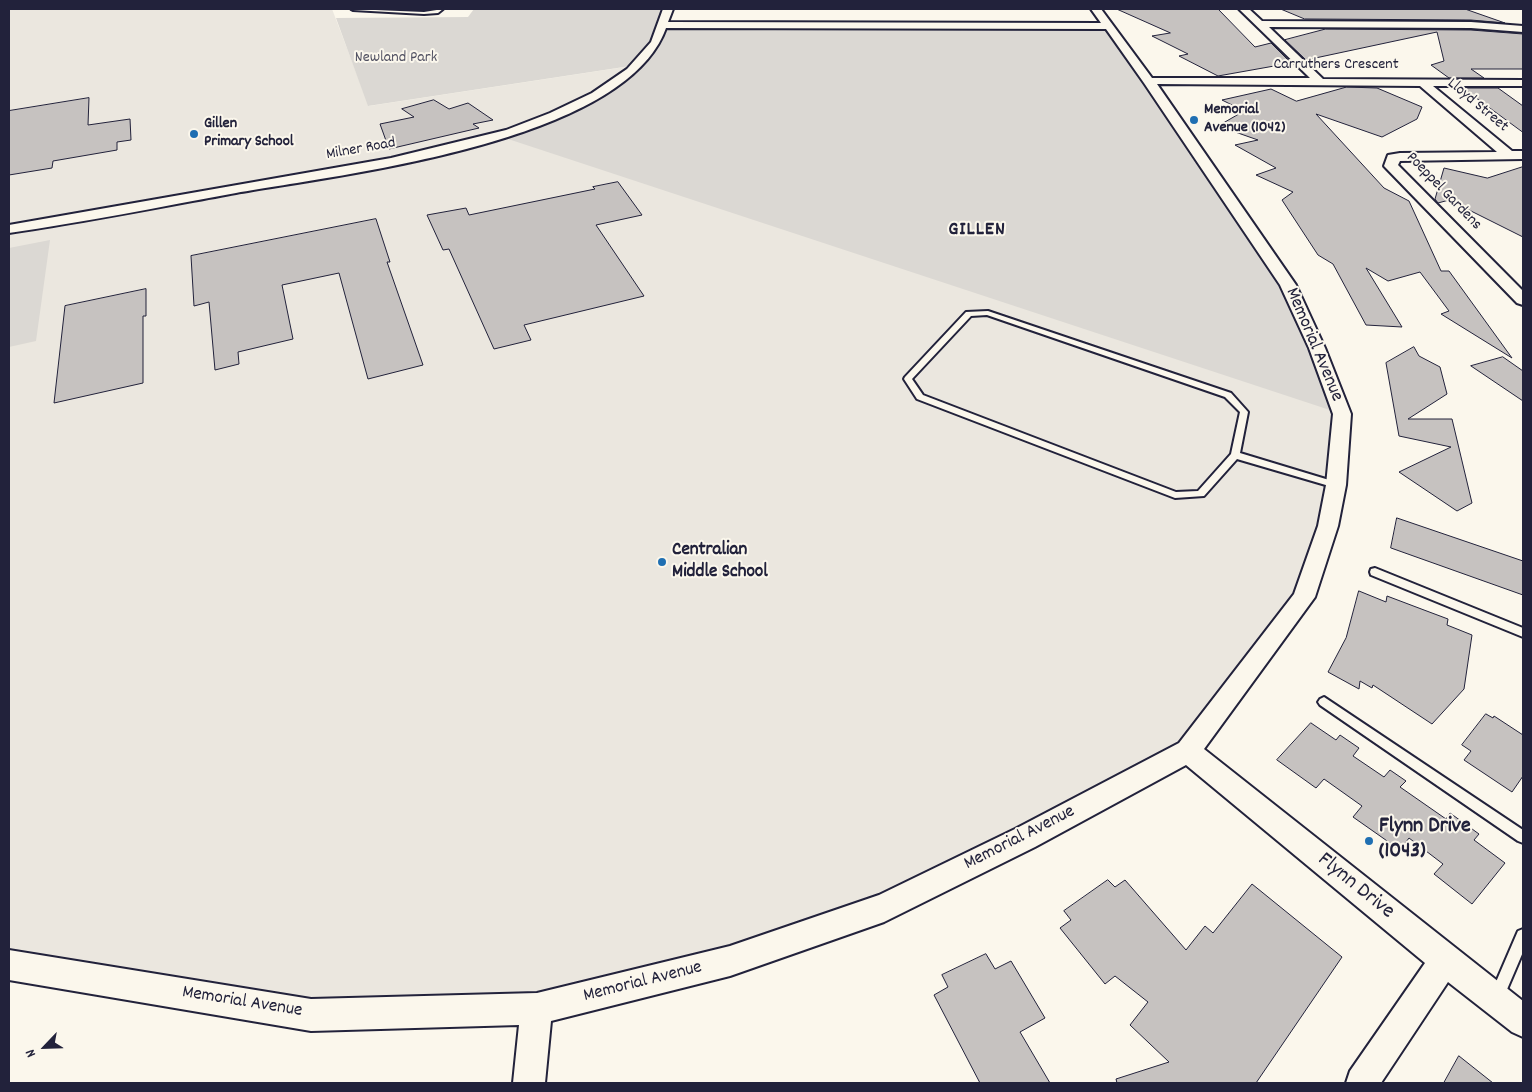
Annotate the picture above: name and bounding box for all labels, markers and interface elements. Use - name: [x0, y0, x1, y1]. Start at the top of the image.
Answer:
- park label: Newland Park: [355, 49, 437, 69]
- street label: Carruthers Crescent: [1273, 56, 1399, 76]
- street label: Lloyd Street: [1442, 75, 1512, 137]
- place label: Memorial Avenue (1042): [1204, 101, 1285, 139]
- marker: Memorial Avenue (1042): [1188, 114, 1200, 126]
- place label: Gillen Primary School: [204, 115, 294, 153]
- marker: Gillen Primary School: [188, 128, 200, 140]
- street label: Milner Road: [325, 134, 397, 166]
- street label: Poeppel Gardens: [1401, 149, 1485, 235]
- district label: GILLEN: [947, 219, 1007, 243]
- street label: Memorial Avenue: [1279, 285, 1347, 405]
- place label: Centralian Middle School: [672, 540, 768, 584]
- marker: Centralian Middle School: [656, 556, 668, 568]
- street label: Memorial Avenue: [961, 801, 1079, 877]
- place label: Flynn Drive (1043): [1379, 815, 1471, 866]
- marker: Flynn Drive (1043): [1363, 835, 1375, 847]
- street label: Flynn Drive: [1311, 848, 1399, 926]
- street label: Memorial Avenue: [581, 957, 705, 1009]
- street label: Memorial Avenue: [180, 982, 304, 1024]
- north arrow: [20, 1022, 70, 1072]
- text: N: [21, 1046, 42, 1060]

